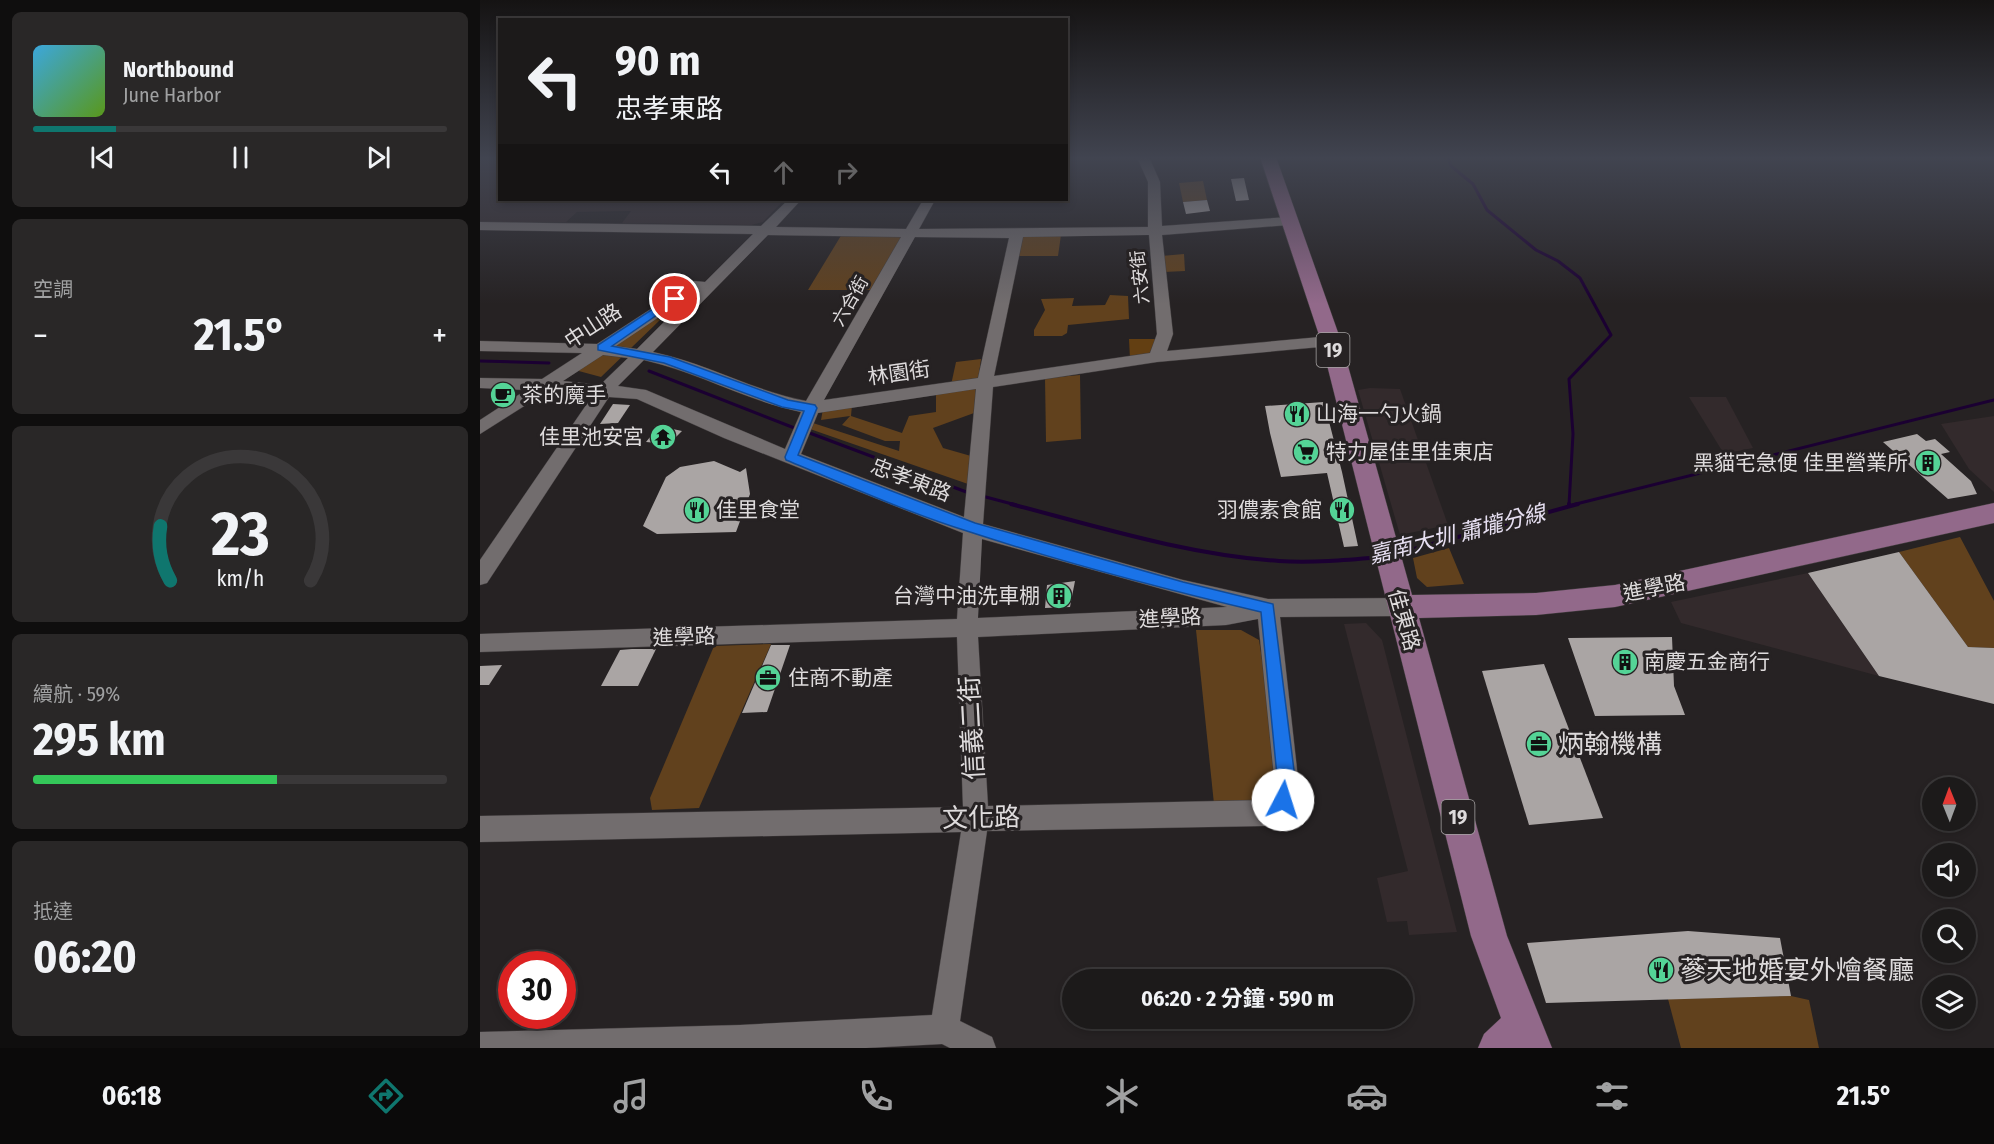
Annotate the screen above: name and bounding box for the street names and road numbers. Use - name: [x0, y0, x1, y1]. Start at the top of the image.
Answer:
- street label: 六安街: [1126, 249, 1154, 305]
- street label: 六合街: [827, 272, 873, 330]
- street label: 中山路: [560, 298, 626, 354]
- road number: 19: [1316, 333, 1350, 367]
- street label: 林園街: [866, 356, 932, 390]
- street label: 忠孝東路: [867, 453, 955, 507]
- street label: 進學路: [1621, 569, 1687, 607]
- street label: 佳東路: [1383, 586, 1425, 654]
- street label: 進學路: [1138, 603, 1202, 633]
- street label: 進學路: [652, 623, 716, 651]
- street label: 信義二街: [954, 675, 990, 781]
- road number: 19: [1442, 800, 1474, 834]
- street label: 文化路: [942, 802, 1020, 834]

